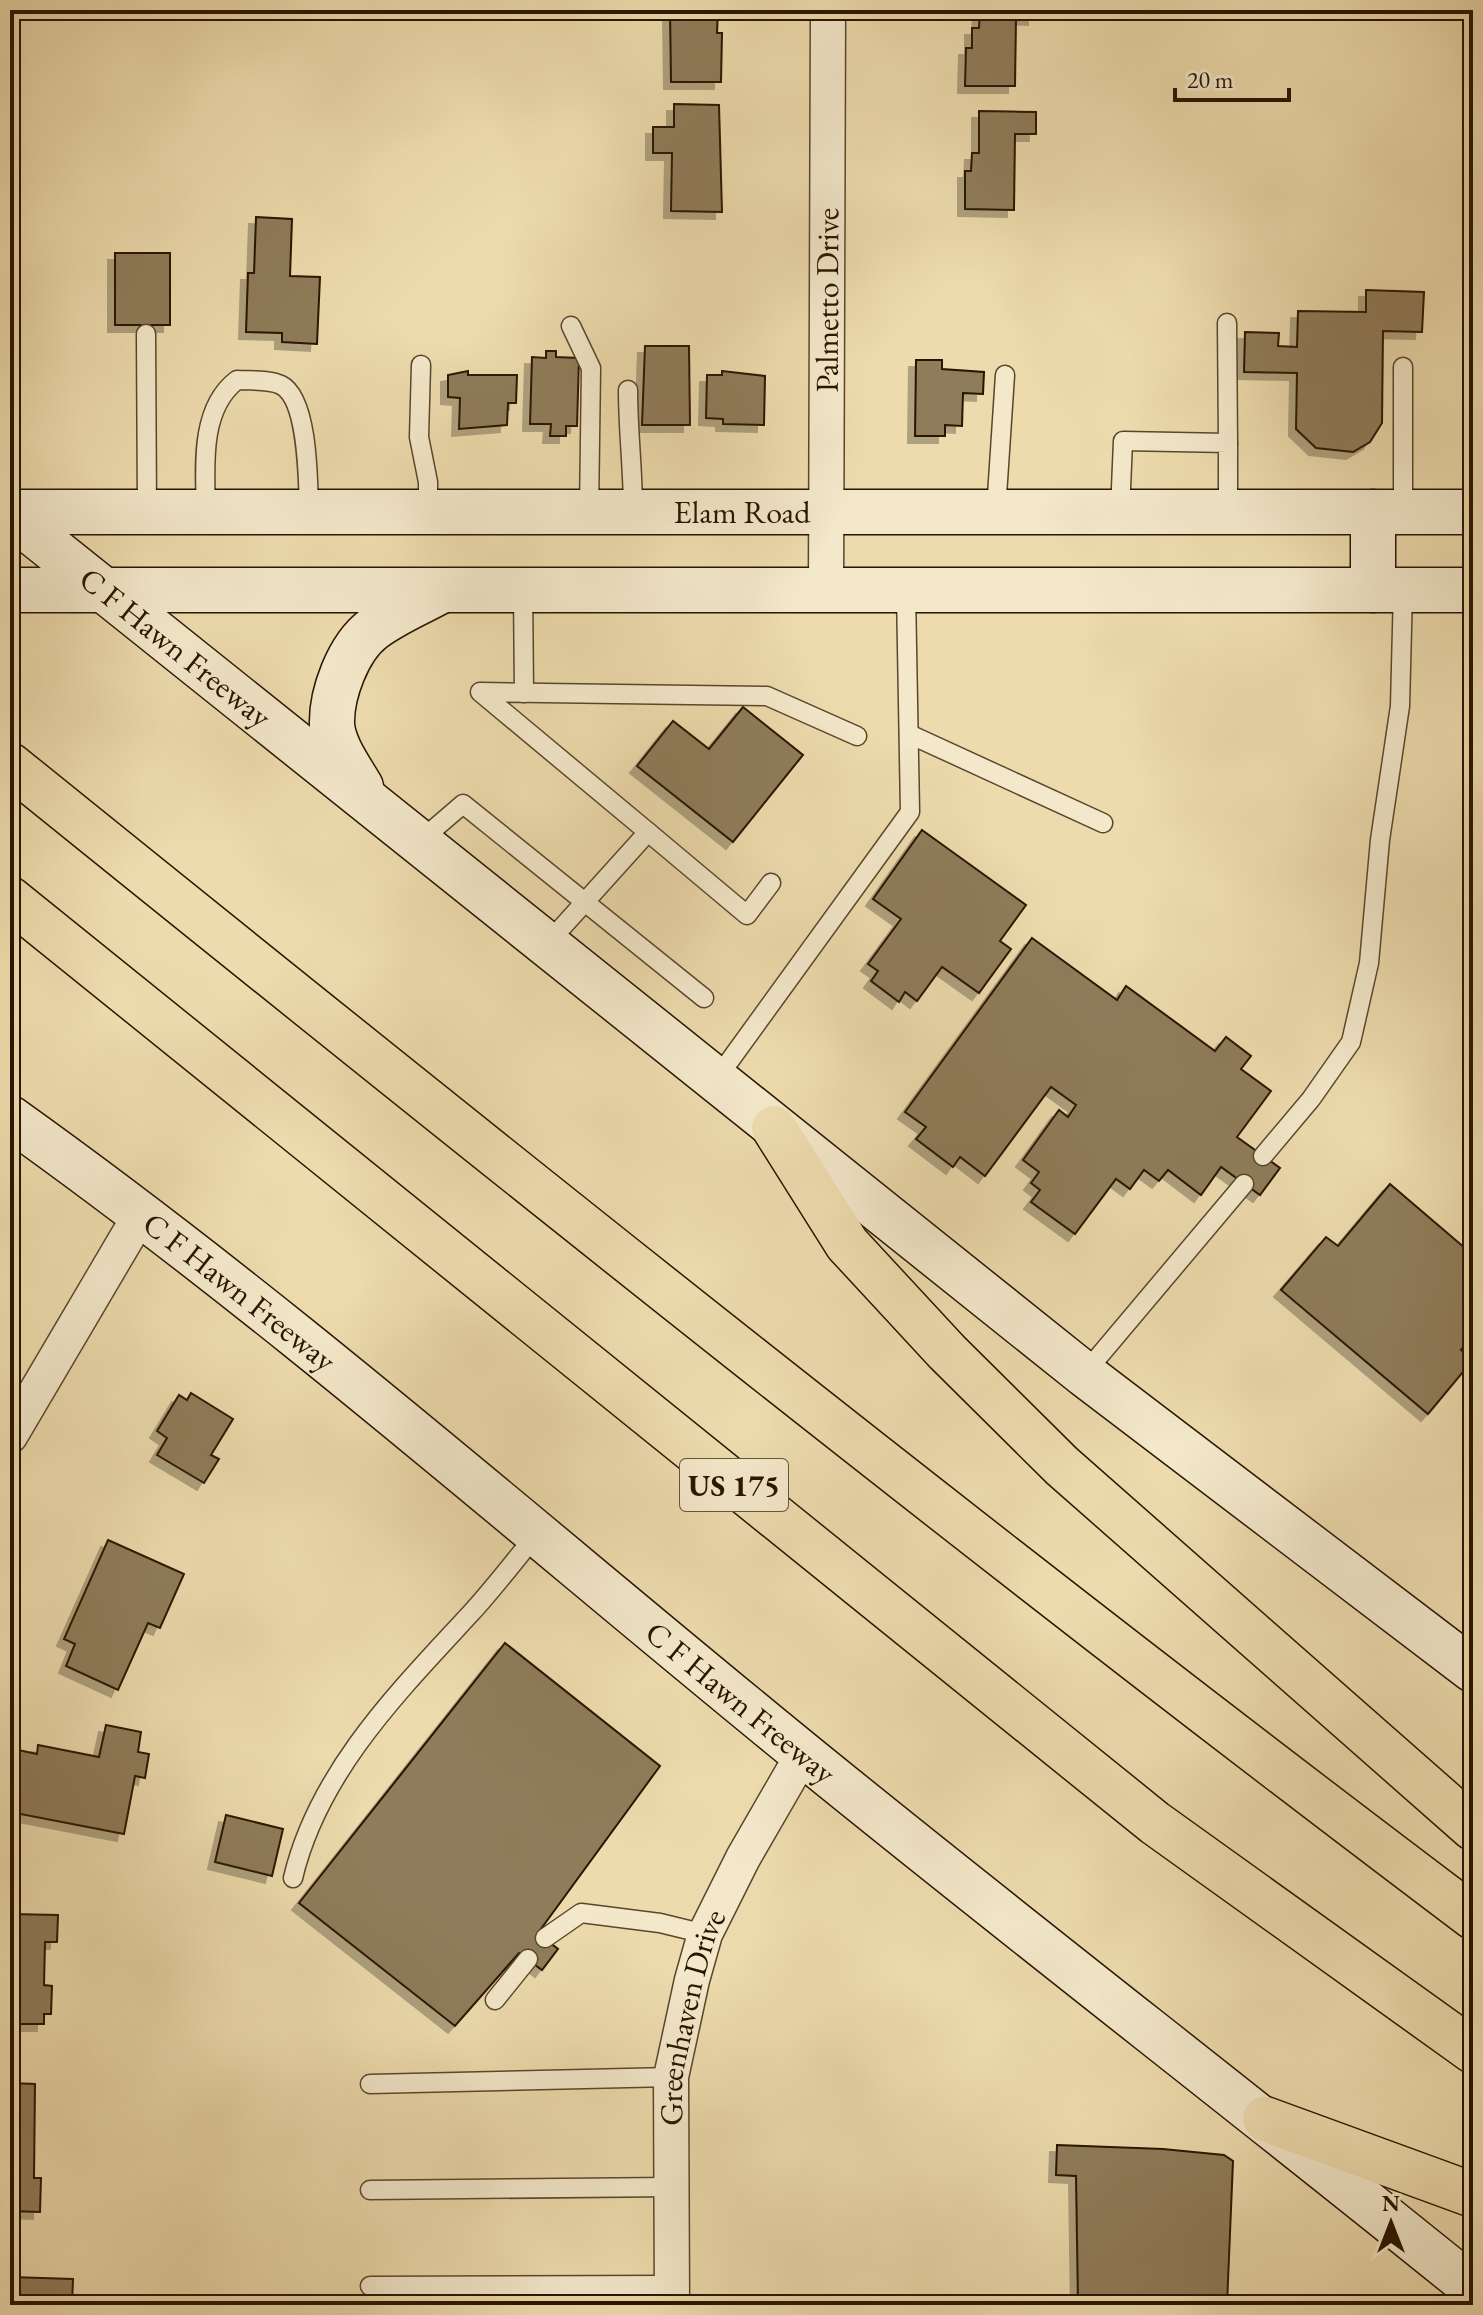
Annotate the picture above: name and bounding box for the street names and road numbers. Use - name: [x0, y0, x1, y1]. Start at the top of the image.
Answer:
- street label: Palmetto Drive: [806, 208, 848, 392]
- street label: Elam Road: [674, 491, 811, 533]
- street label: C F Hawn Freeway: [71, 558, 281, 738]
- street label: C F Hawn Freeway: [134, 1203, 346, 1382]
- road number: US 175: [680, 1459, 788, 1511]
- street label: C F Hawn Freeway: [637, 1612, 845, 1794]
- street label: Greenhaven Drive: [650, 1902, 735, 2126]

